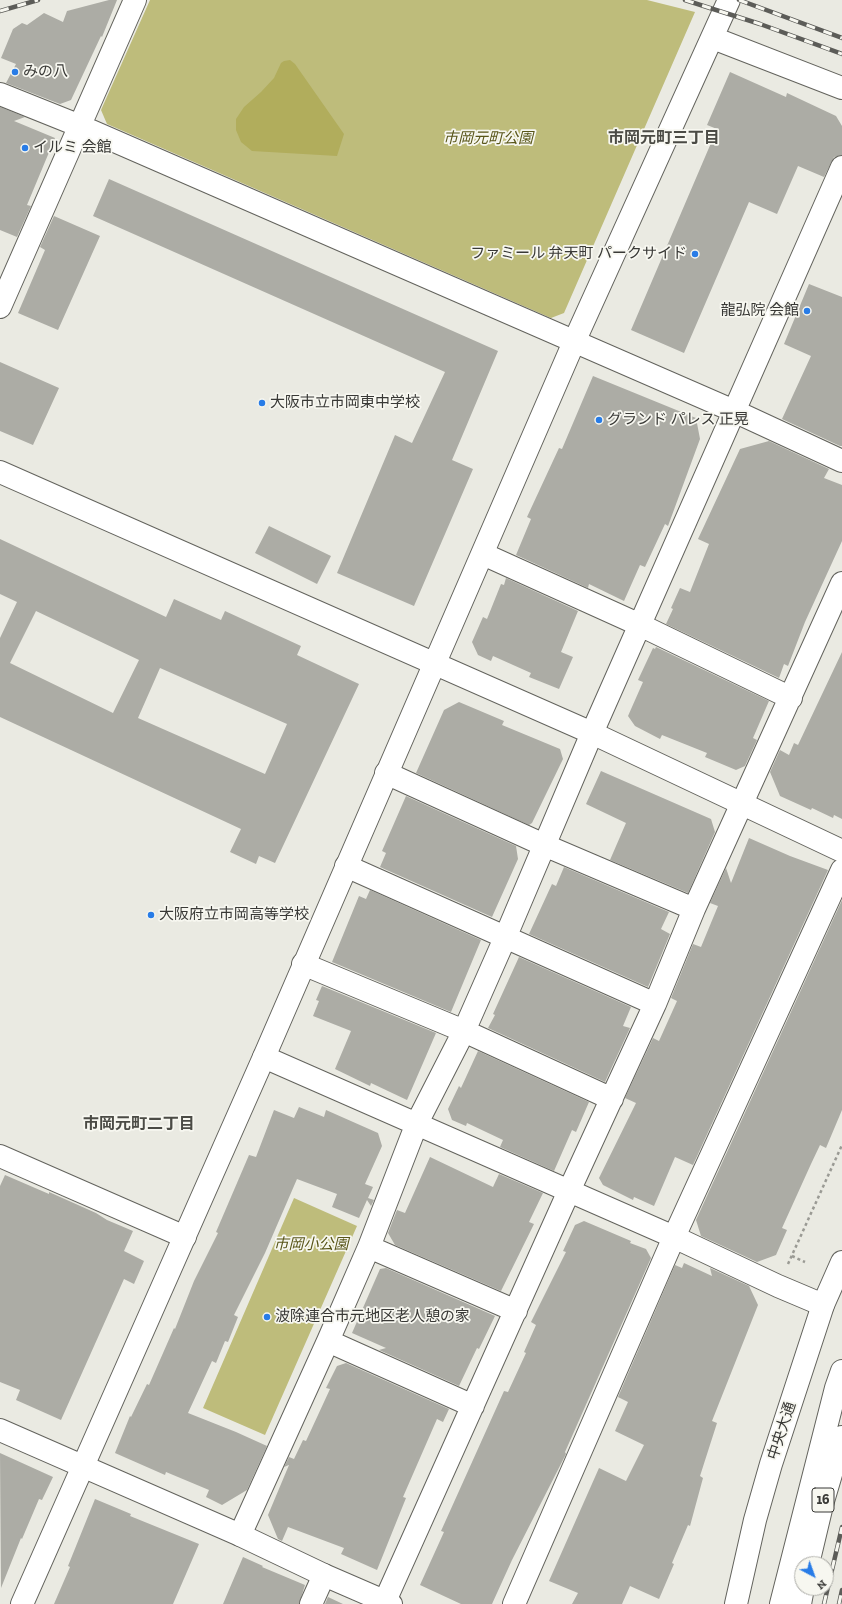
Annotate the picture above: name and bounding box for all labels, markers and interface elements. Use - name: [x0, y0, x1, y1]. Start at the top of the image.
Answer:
- place label: みの八: [23, 63, 68, 81]
- marker: みの八: [10, 67, 20, 77]
- district label: 市岡元町三丁目: [608, 128, 720, 148]
- park label: 市岡元町公園: [443, 130, 533, 148]
- place label: イルミ 会館: [33, 139, 111, 157]
- marker: イルミ 会館: [20, 143, 30, 153]
- place label: ファミール 弁天町 パークサイド: [470, 245, 687, 263]
- marker: ファミール 弁天町 パークサイド: [690, 249, 700, 259]
- place label: 龍弘院 会館: [721, 302, 799, 320]
- marker: 龍弘院 会館: [802, 306, 812, 316]
- place label: 大阪市立市岡東中学校: [270, 394, 420, 412]
- marker: 大阪市立市岡東中学校: [257, 398, 267, 408]
- place label: グランド パレス 正晃: [607, 411, 749, 429]
- marker: グランド パレス 正晃: [594, 415, 604, 425]
- place label: 大阪府立市岡高等学校: [159, 906, 309, 924]
- marker: 大阪府立市岡高等学校: [146, 910, 156, 920]
- district label: 市岡元町二丁目: [83, 1114, 195, 1134]
- park label: 市岡小公園: [274, 1236, 348, 1254]
- place label: 波除連合市元地区老人憩の家: [275, 1308, 470, 1326]
- marker: 波除連合市元地区老人憩の家: [262, 1312, 272, 1322]
- street label: 中央大通: [764, 1400, 800, 1462]
- road number: 16: [812, 1488, 834, 1512]
- north arrow: [794, 1556, 834, 1596]
- text: N: [814, 1577, 829, 1592]

